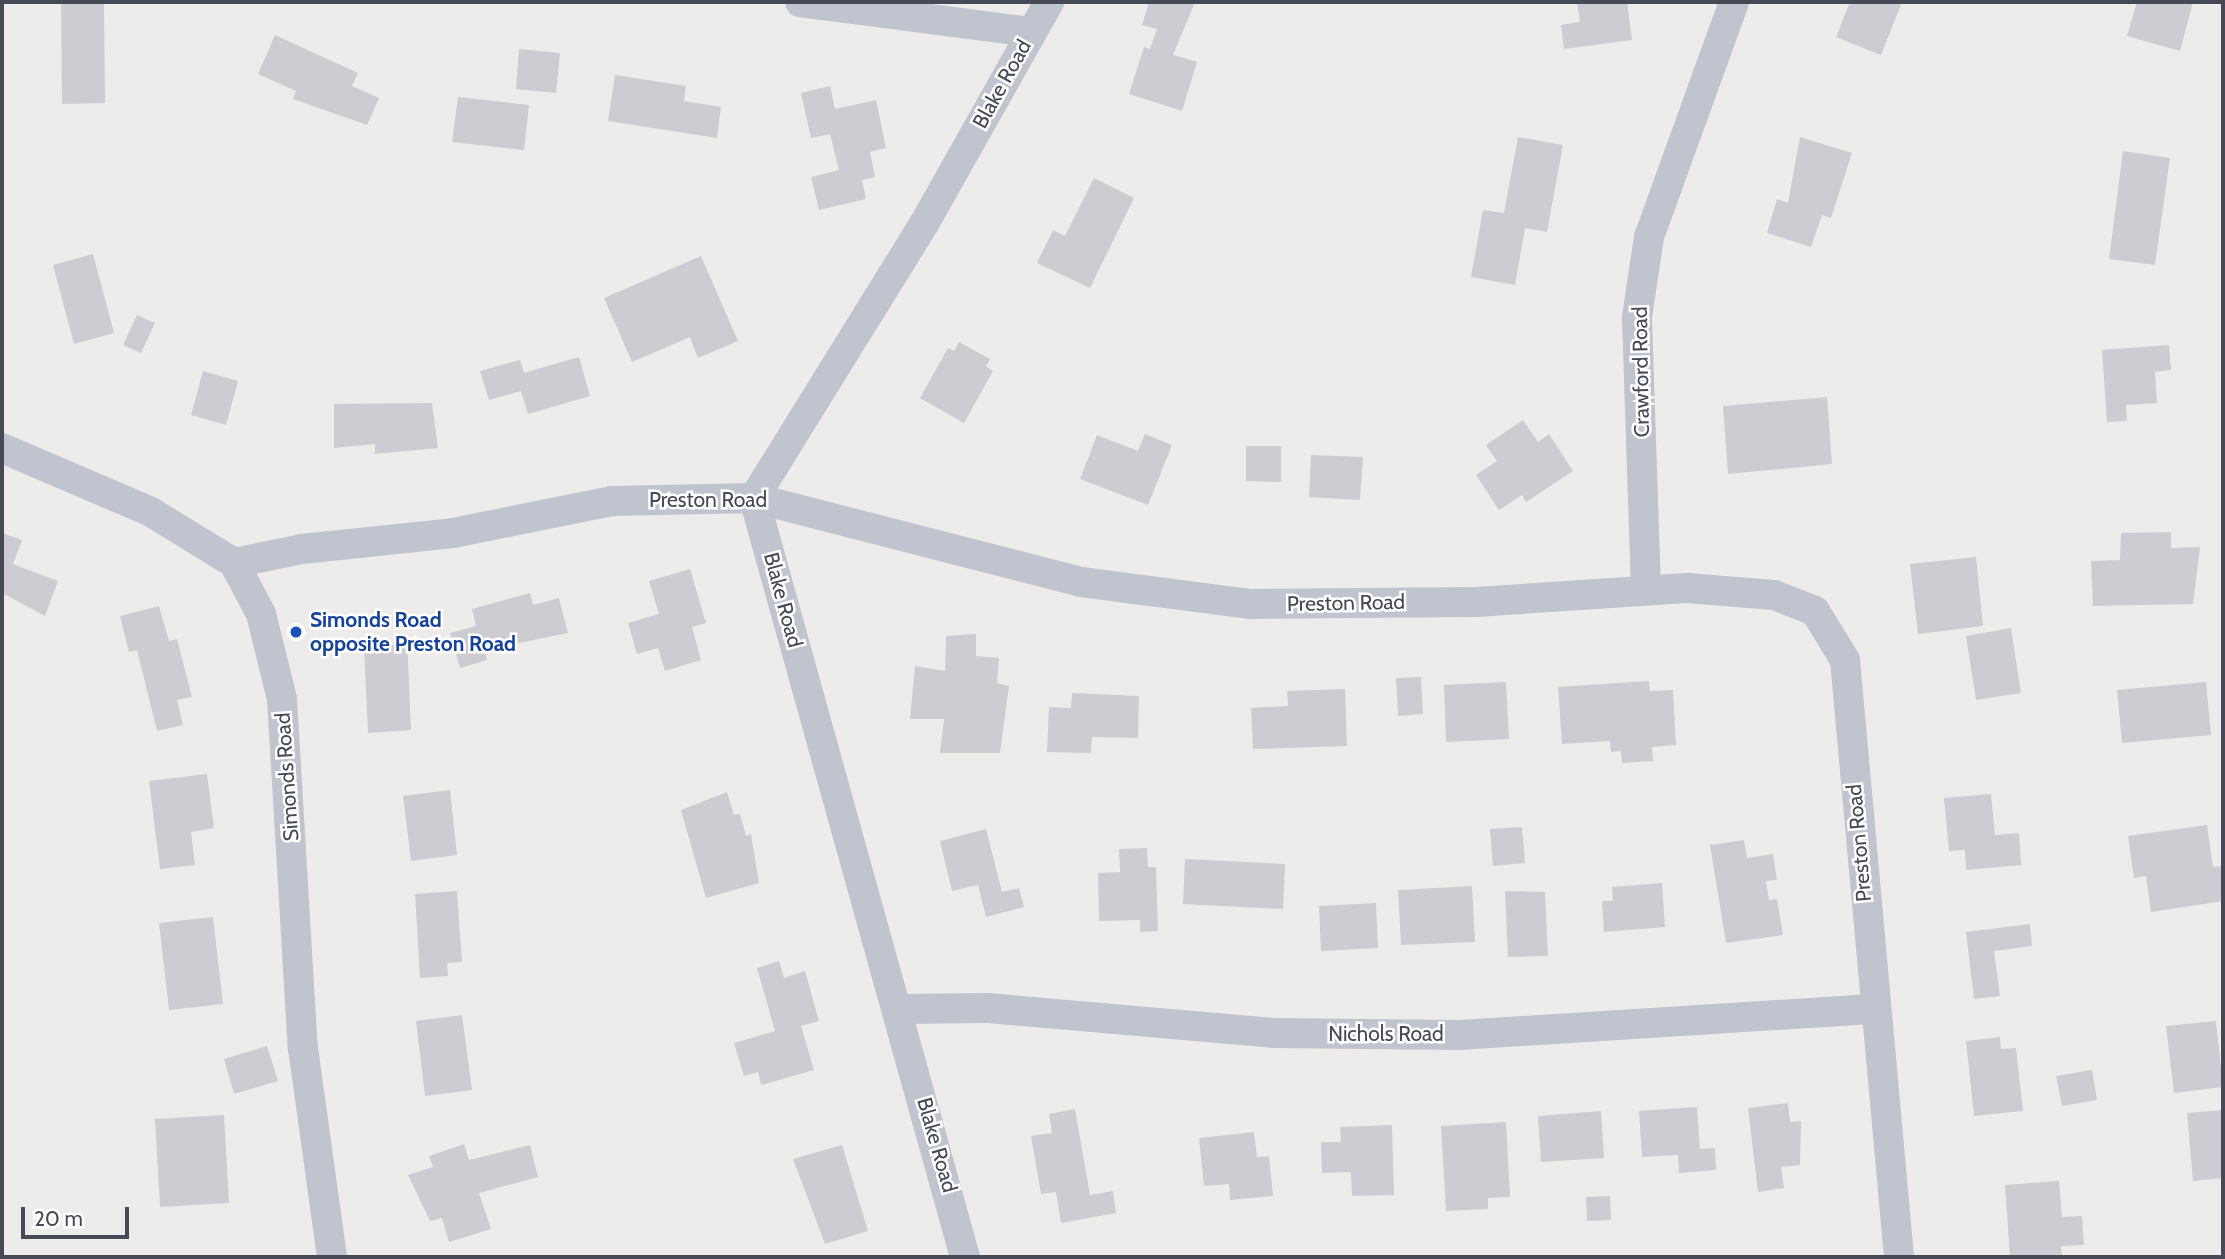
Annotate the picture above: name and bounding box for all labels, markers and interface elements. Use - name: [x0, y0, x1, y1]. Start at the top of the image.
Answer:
- street label: Blake Road: [967, 35, 1037, 133]
- street label: Crawford Road: [1627, 306, 1655, 438]
- street label: Preston Road: [649, 487, 767, 513]
- street label: Blake Road: [758, 550, 808, 650]
- street label: Preston Road: [1287, 589, 1405, 617]
- place label: Simonds Road opposite Preston Road: [310, 607, 516, 657]
- marker: Simonds Road opposite Preston Road: [288, 624, 304, 640]
- street label: Simonds Road: [270, 712, 304, 842]
- street label: Preston Road: [1841, 783, 1877, 903]
- street label: Nichols Road: [1328, 1021, 1444, 1047]
- street label: Blake Road: [911, 1095, 963, 1195]
- scale bar: [24, 1192, 133, 1236]
- text: 20 m: [34, 1206, 83, 1231]

